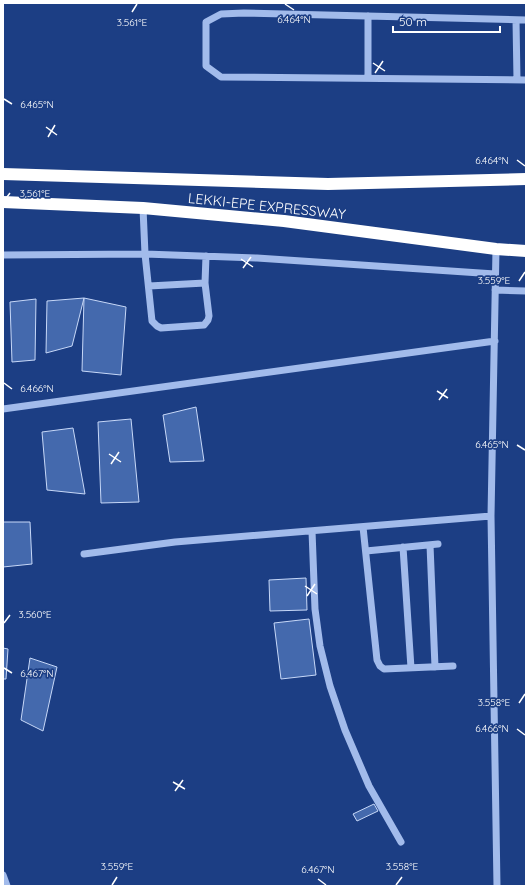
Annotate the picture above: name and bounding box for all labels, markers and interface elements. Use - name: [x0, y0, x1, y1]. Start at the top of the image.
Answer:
- scale bar: [393, 8, 500, 34]
- text: 6.464°N: [277, 13, 311, 26]
- text: 50 m: [399, 14, 427, 29]
- text: 3.561°E: [117, 16, 148, 29]
- text: 6.465°N: [20, 98, 54, 111]
- text: 6.464°N: [475, 154, 509, 167]
- text: 3.561°E: [20, 187, 51, 200]
- street label: LEKKI-EPE EXPRESSWAY: [187, 189, 347, 223]
- text: 3.559°E: [478, 274, 511, 287]
- text: 6.466°N: [20, 382, 54, 395]
- text: 6.465°N: [475, 438, 509, 451]
- text: 3.560°E: [19, 608, 52, 621]
- text: 6.467°N: [20, 667, 54, 680]
- text: 3.558°E: [478, 696, 510, 709]
- text: 6.466°N: [475, 722, 509, 735]
- text: 3.559°E: [101, 860, 134, 873]
- text: 3.558°E: [386, 860, 418, 873]
- text: 6.467°N: [301, 863, 335, 876]

